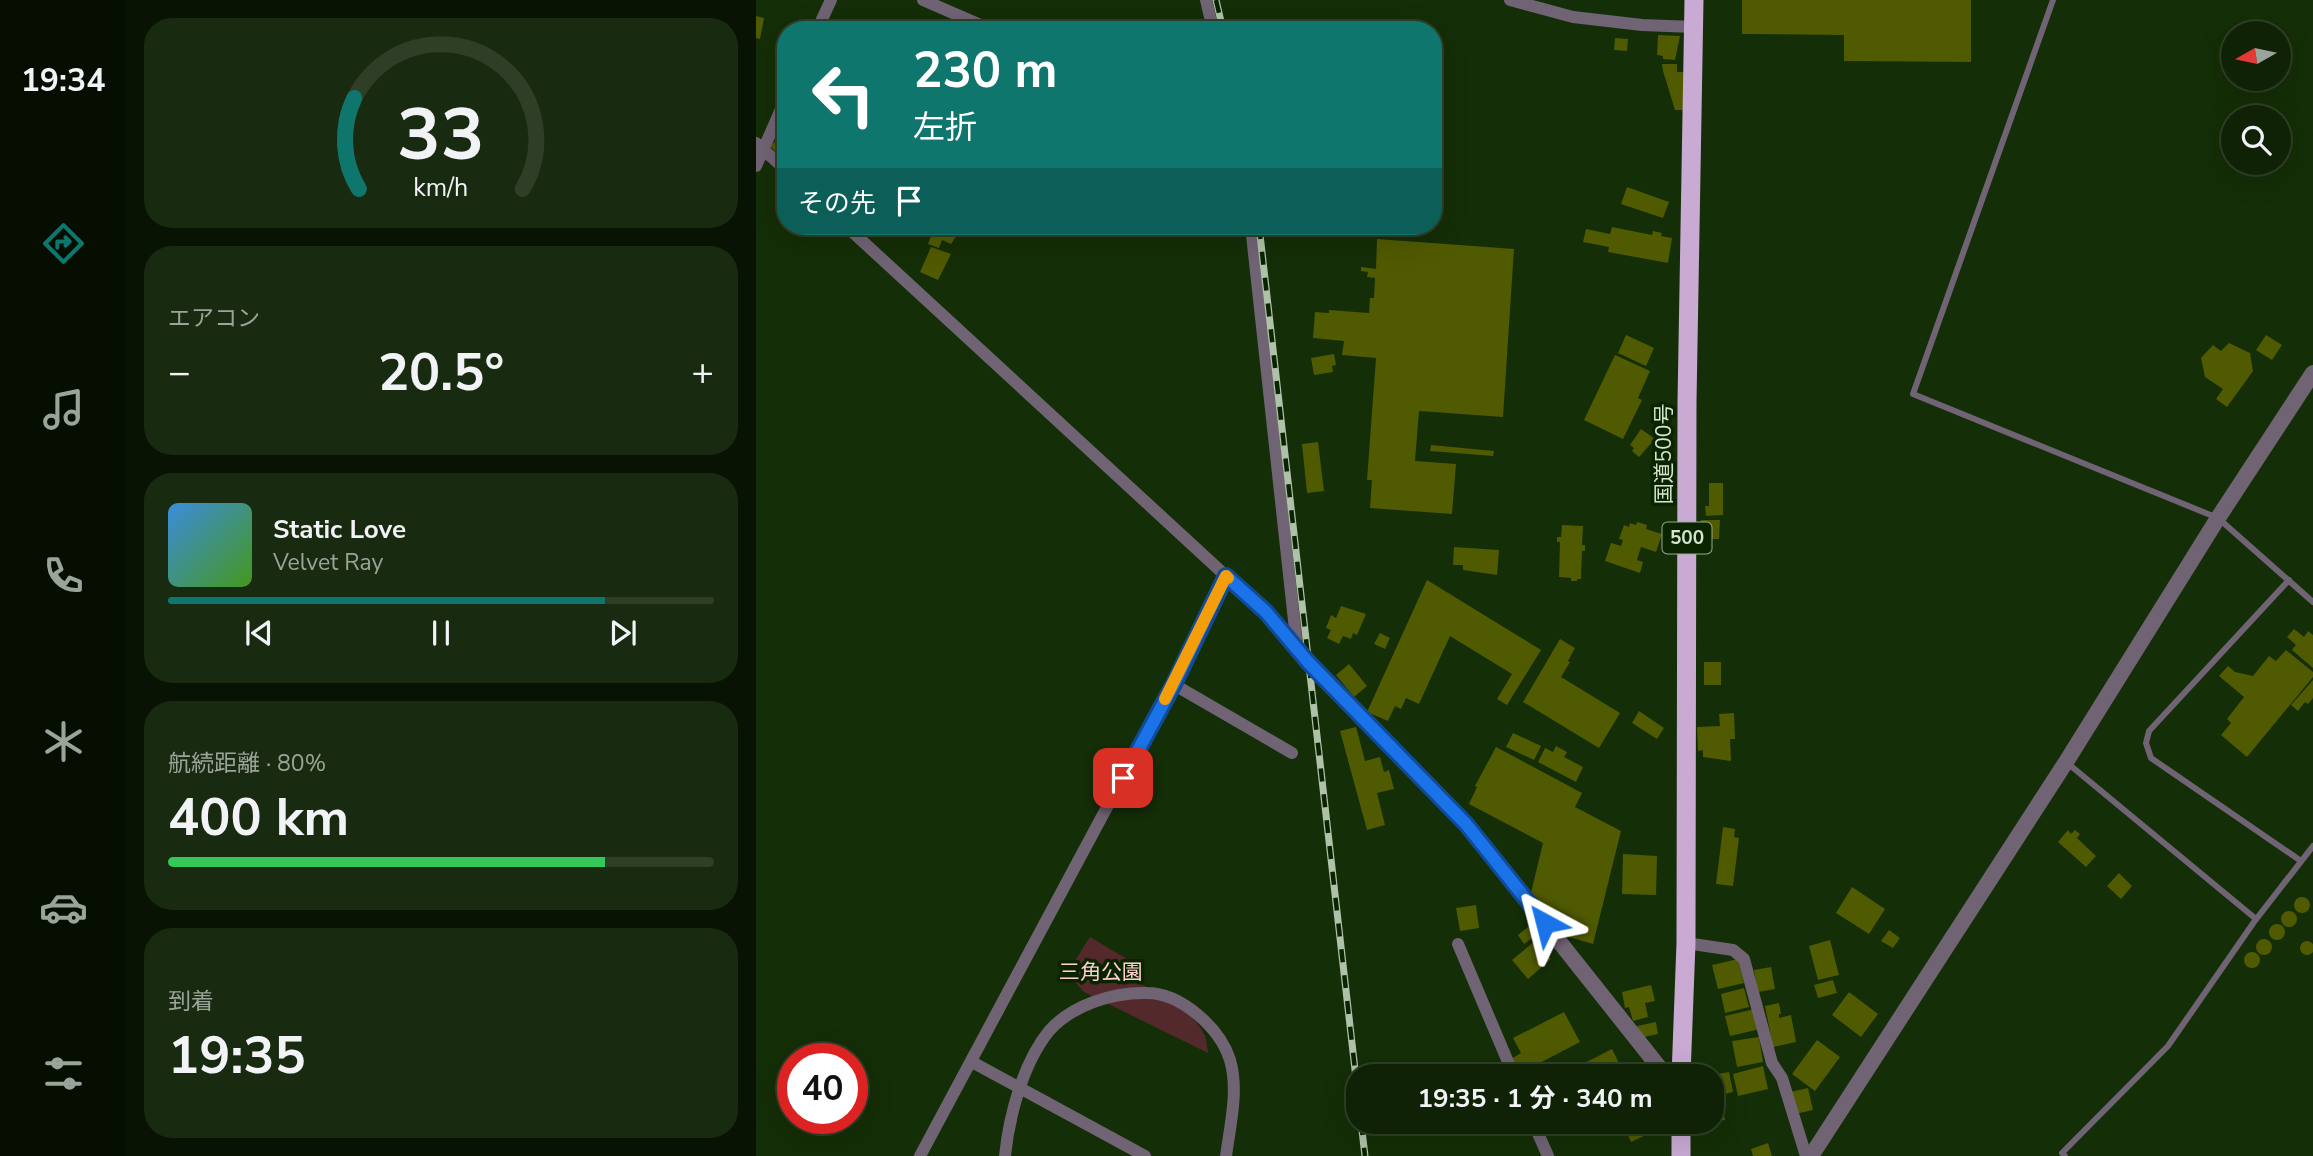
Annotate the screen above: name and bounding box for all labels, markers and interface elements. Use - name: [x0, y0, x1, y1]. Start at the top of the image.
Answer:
- north arrow: [2221, 21, 2291, 91]
- map controls: [2221, 21, 2291, 175]
- text: 230 m: [913, 37, 1057, 104]
- icon: left: [798, 49, 889, 140]
- text: 19:34: [21, 59, 105, 102]
- text: 33: [397, 85, 485, 185]
- button: search: [2221, 105, 2291, 175]
- text: 左折: [913, 106, 977, 149]
- text: km/h: [413, 171, 469, 205]
- icon: arrive: [890, 182, 928, 220]
- text: その先: [798, 186, 876, 221]
- icon: directions: [39, 219, 88, 268]
- text: エアコン: [168, 303, 260, 334]
- text: 20.5°: [378, 337, 504, 408]
- text: −: [168, 347, 191, 398]
- text: +: [691, 347, 714, 398]
- icon: music: [39, 385, 88, 434]
- street label: 国道500号: [1650, 404, 1678, 504]
- text: Static Love: [273, 512, 406, 547]
- road number: 500: [1662, 523, 1712, 554]
- text: Velvet Ray: [273, 547, 383, 578]
- icon: phone: [39, 551, 88, 600]
- icon: previous: [240, 614, 278, 652]
- icon: pause: [422, 614, 460, 652]
- icon: next: [604, 614, 642, 652]
- icon: climate: [39, 717, 88, 766]
- text: 航続距離 · 80%: [168, 748, 326, 779]
- pin: [1093, 748, 1153, 808]
- icon: arrive: [1104, 759, 1142, 797]
- text: 400 km: [168, 782, 349, 853]
- icon: car: [39, 883, 88, 932]
- position arrow: [1508, 886, 1582, 960]
- park label: 三角公園: [1059, 958, 1143, 986]
- text: 到着: [168, 986, 214, 1017]
- text: 19:35: [168, 1020, 306, 1091]
- speed limit sign: 40: [777, 1043, 868, 1134]
- icon: filters: [39, 1049, 88, 1098]
- text: 19:35 · 1 分 · 340 m: [1417, 1081, 1653, 1116]

